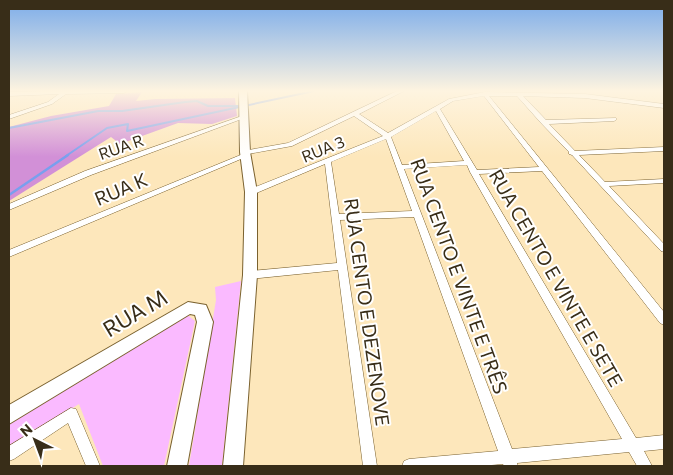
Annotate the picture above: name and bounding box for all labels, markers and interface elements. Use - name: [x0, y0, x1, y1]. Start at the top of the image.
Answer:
- street label: RUA R: [96, 130, 146, 163]
- street label: RUA 3: [298, 131, 347, 166]
- street label: RUA CENTO E VINTE E TRÊS: [406, 155, 513, 397]
- street label: RUA CENTO E VINTE E SETE: [485, 165, 628, 391]
- street label: RUA K: [91, 167, 151, 210]
- street label: RUA CENTO E DEZENOVE: [340, 197, 395, 427]
- street label: RUA M: [98, 283, 172, 342]
- north arrow: [10, 415, 60, 465]
- text: N: [16, 420, 36, 440]

